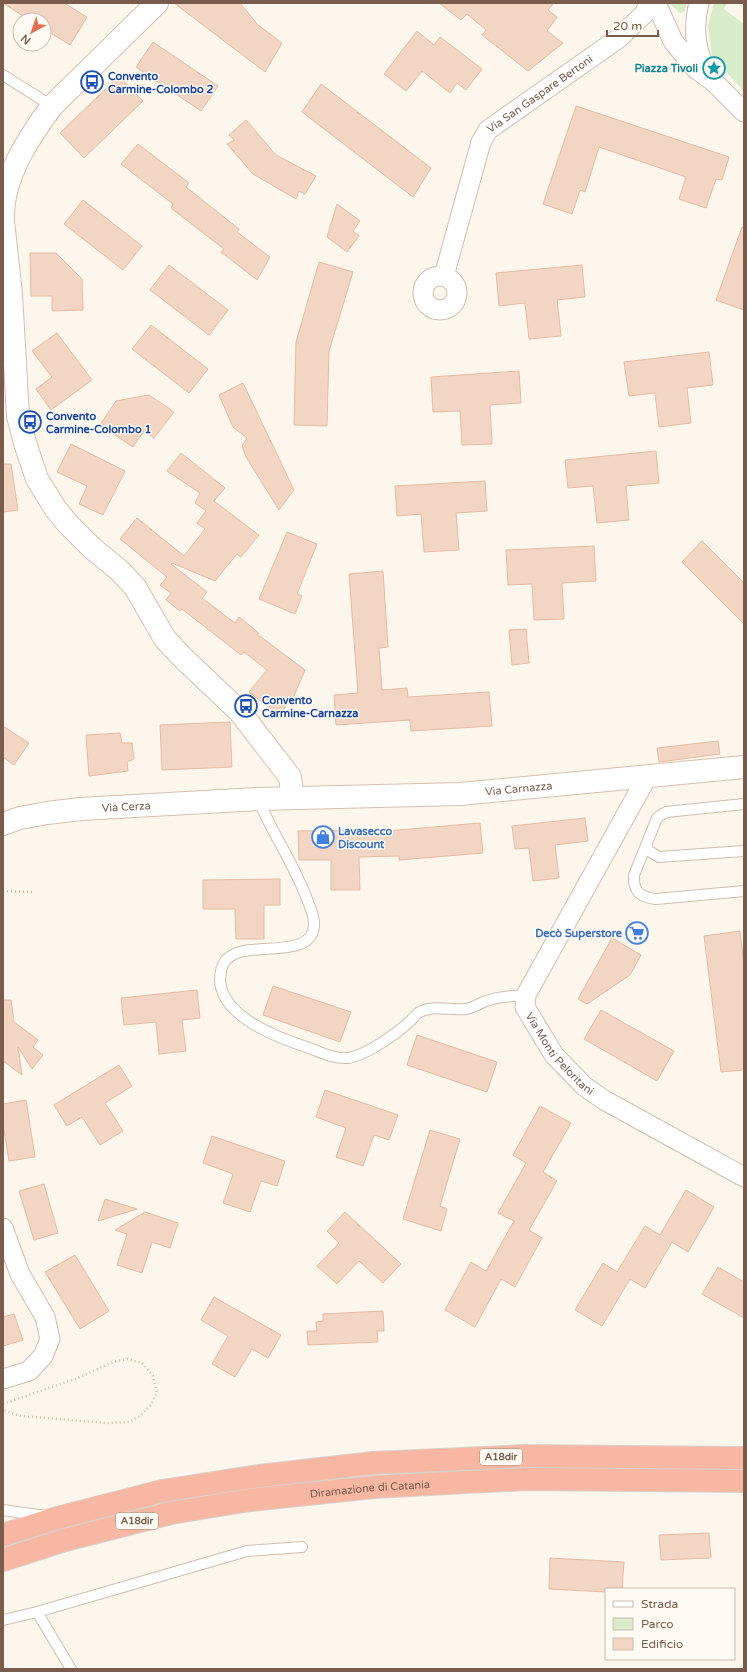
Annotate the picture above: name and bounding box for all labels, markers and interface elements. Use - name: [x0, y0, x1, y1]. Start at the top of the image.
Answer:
- north arrow: [12, 12, 52, 52]
- scale bar: [607, 12, 658, 38]
- text: 20 m: [613, 19, 642, 33]
- text: N: [18, 31, 33, 47]
- street label: Via San Gaspare Bertoni: [484, 52, 595, 135]
- place icon: Piazza Tivoli: [701, 55, 727, 81]
- place label: Piazza Tivoli: [635, 62, 698, 75]
- bus stop icon: Convento Carmine-Colombo 2: [79, 69, 105, 95]
- place label: Convento Carmine-Colombo 2: [108, 70, 213, 96]
- bus stop icon: Convento Carmine-Colombo 1: [17, 409, 43, 435]
- place label: Convento Carmine-Colombo 1: [46, 410, 151, 436]
- bus stop icon: Convento Carmine-Carnazza: [233, 693, 259, 719]
- place label: Convento Carmine-Carnazza: [262, 694, 358, 720]
- street label: Via Carnazza: [484, 779, 553, 798]
- street label: Via Cerza: [101, 799, 151, 814]
- shop icon: Lavasecco Discount: [310, 824, 336, 850]
- place label: Lavasecco Discount: [338, 825, 393, 851]
- supermarket icon: Decò Superstore: [624, 920, 650, 946]
- place label: Decò Superstore: [535, 927, 623, 941]
- street label: Via Monti Peloritani: [523, 1010, 597, 1097]
- road number: A18dir: [480, 1449, 522, 1465]
- street label: Diramazione di Catania: [309, 1478, 430, 1500]
- road number: A18dir: [116, 1513, 158, 1529]
- legend: [605, 1588, 735, 1660]
- text: Strada: [641, 1597, 678, 1611]
- text: Parco: [641, 1617, 674, 1631]
- text: Edificio: [641, 1637, 683, 1651]

